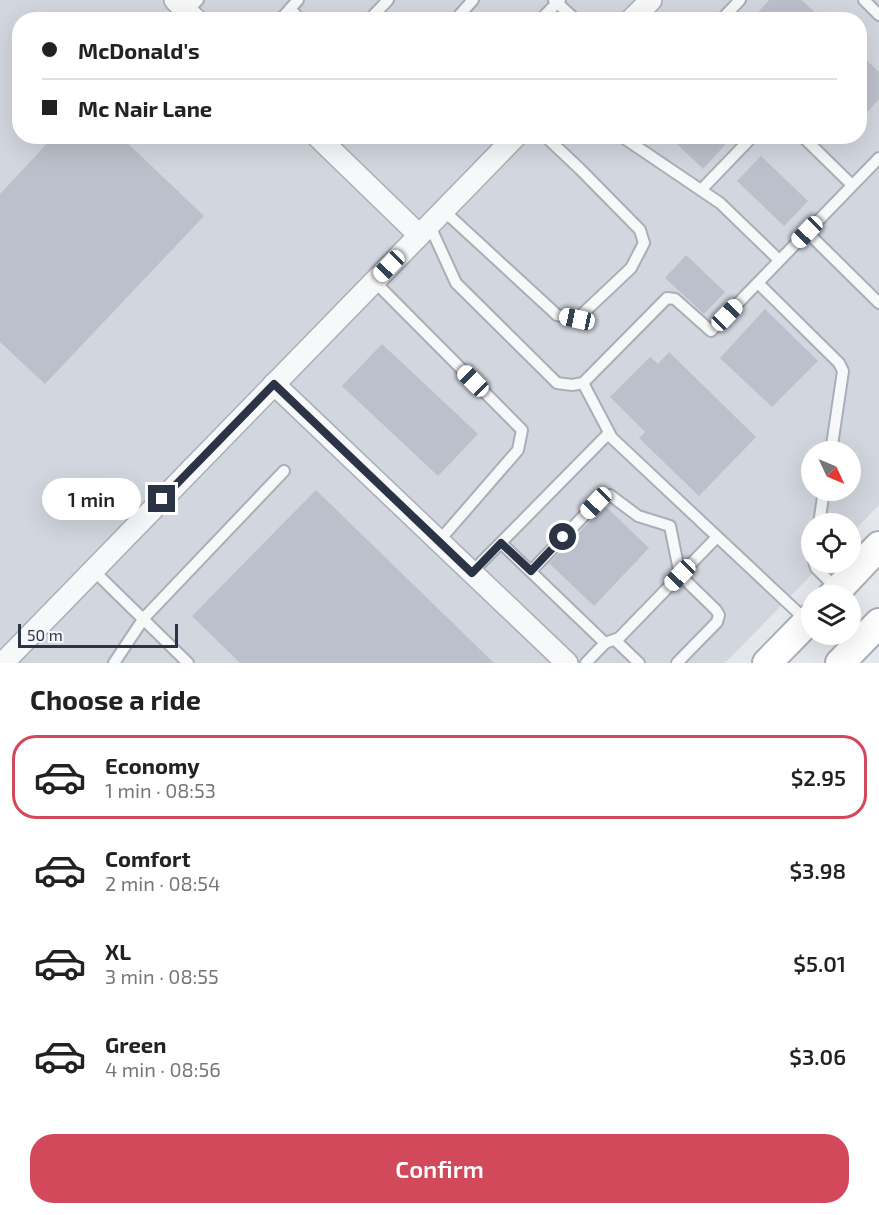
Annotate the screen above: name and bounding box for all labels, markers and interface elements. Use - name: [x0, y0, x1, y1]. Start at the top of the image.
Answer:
- text: McDonald's: [78, 37, 200, 63]
- text: Mc Nair Lane: [78, 95, 212, 121]
- car: [788, 213, 826, 251]
- car: [370, 247, 408, 285]
- car: [708, 296, 746, 334]
- car: [558, 306, 596, 332]
- car: [454, 362, 492, 400]
- north arrow: [801, 441, 861, 501]
- map controls: [801, 441, 861, 645]
- callout: 1 min: [42, 478, 141, 520]
- car: [577, 484, 615, 522]
- route end: [148, 485, 175, 512]
- text: 1 min: [68, 487, 115, 511]
- button: locate: [801, 513, 861, 573]
- route start: [549, 523, 576, 550]
- car: [661, 556, 699, 594]
- button: layers: [801, 585, 861, 645]
- scale bar: [18, 621, 178, 648]
- text: 50 m: [27, 625, 63, 644]
- text: Choose a ride: [30, 683, 201, 715]
- icon: car: [33, 750, 87, 804]
- text: Economy: [105, 752, 200, 778]
- text: $2.95: [791, 764, 846, 790]
- text: 1 min · 08:53: [105, 778, 216, 802]
- icon: car: [33, 843, 87, 897]
- text: Comfort: [105, 845, 190, 871]
- text: $3.98: [789, 857, 846, 883]
- text: 2 min · 08:54: [105, 871, 220, 895]
- icon: car: [33, 936, 87, 990]
- text: XL: [105, 938, 131, 964]
- text: $5.01: [793, 950, 846, 976]
- text: 3 min · 08:55: [105, 964, 219, 988]
- icon: car: [33, 1029, 87, 1083]
- text: Green: [105, 1031, 167, 1057]
- text: $3.06: [789, 1043, 846, 1069]
- text: 4 min · 08:56: [105, 1057, 221, 1081]
- button: Confirm: [30, 1134, 849, 1203]

